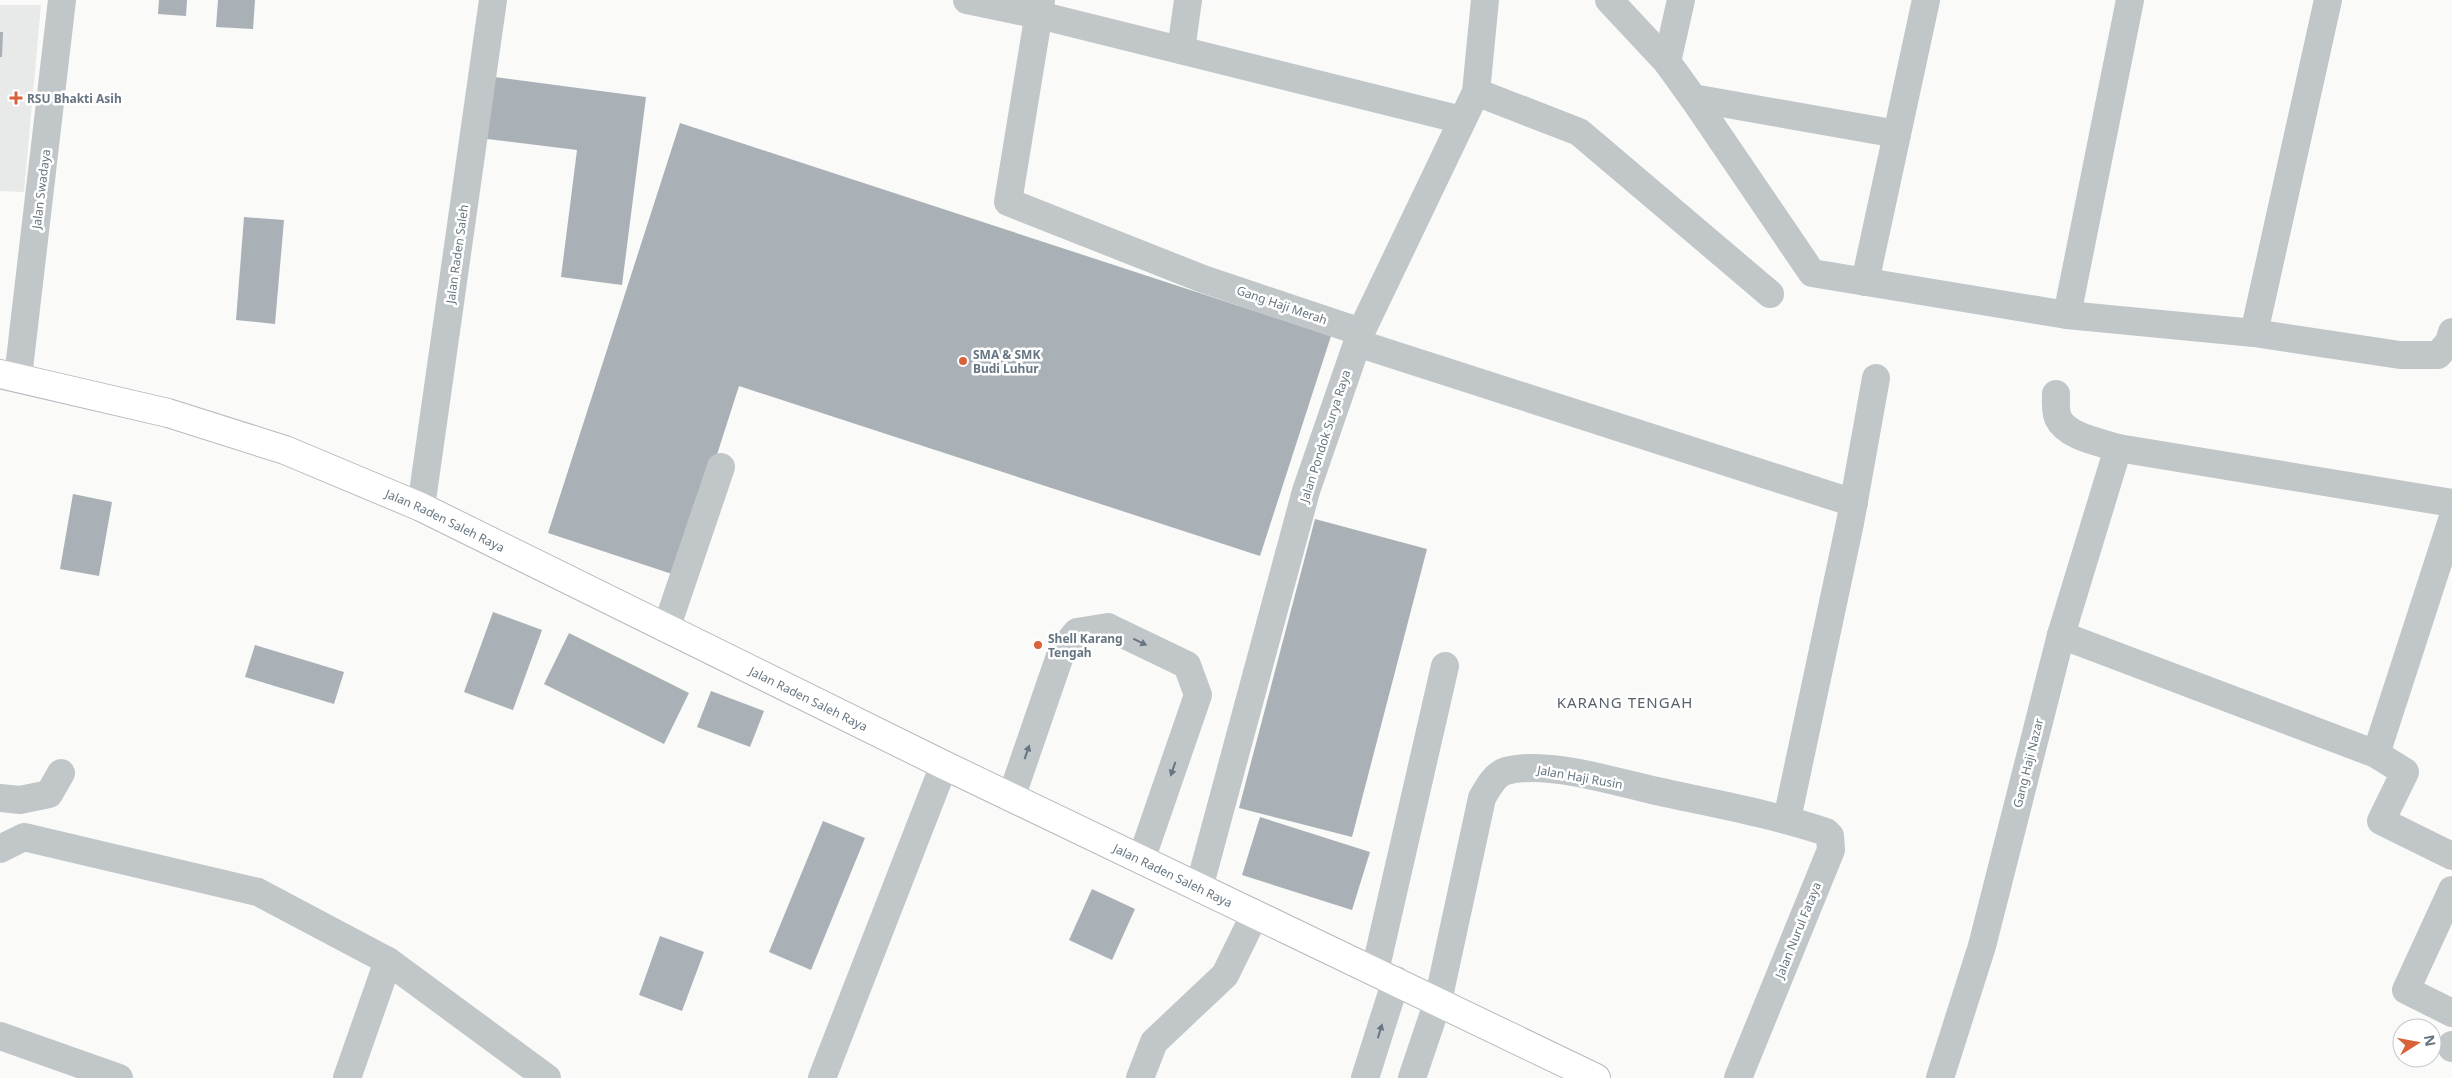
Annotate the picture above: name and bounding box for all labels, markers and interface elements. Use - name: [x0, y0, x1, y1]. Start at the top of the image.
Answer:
- place label: RSU Bhakti Asih: [27, 90, 122, 107]
- marker: RSU Bhakti Asih: [9, 91, 23, 105]
- street label: Jalan Swadaya: [28, 148, 54, 231]
- street label: Jalan Raden Saleh: [441, 203, 472, 306]
- street label: Gang Haji Merah: [1234, 282, 1330, 328]
- place label: SMA & SMK Budi Luhur: [973, 346, 1040, 377]
- marker: SMA & SMK Budi Luhur: [957, 355, 969, 367]
- street label: Jalan Pondok Surya Raya: [1295, 368, 1354, 505]
- street label: Jalan Raden Saleh Raya: [382, 484, 508, 556]
- place label: Shell Karang Tengah: [1048, 630, 1123, 661]
- one-way arrow: [1133, 638, 1147, 646]
- marker: Shell Karang Tengah: [1032, 639, 1044, 651]
- street label: Jalan Raden Saleh Raya: [746, 661, 871, 735]
- district label: KARANG TENGAH: [1557, 692, 1693, 712]
- street label: Gang Haji Nazar: [2009, 717, 2047, 809]
- one-way arrow: [1024, 744, 1031, 759]
- one-way arrow: [1168, 761, 1176, 776]
- street label: Jalan Haji Rusin: [1535, 761, 1624, 793]
- street label: Jalan Raden Saleh Raya: [1110, 839, 1235, 911]
- street label: Jalan Nurul Fataya: [1771, 879, 1825, 982]
- north arrow: [2392, 1018, 2442, 1068]
- one-way arrow: [1376, 1024, 1384, 1039]
- text: N: [2420, 1033, 2441, 1048]

